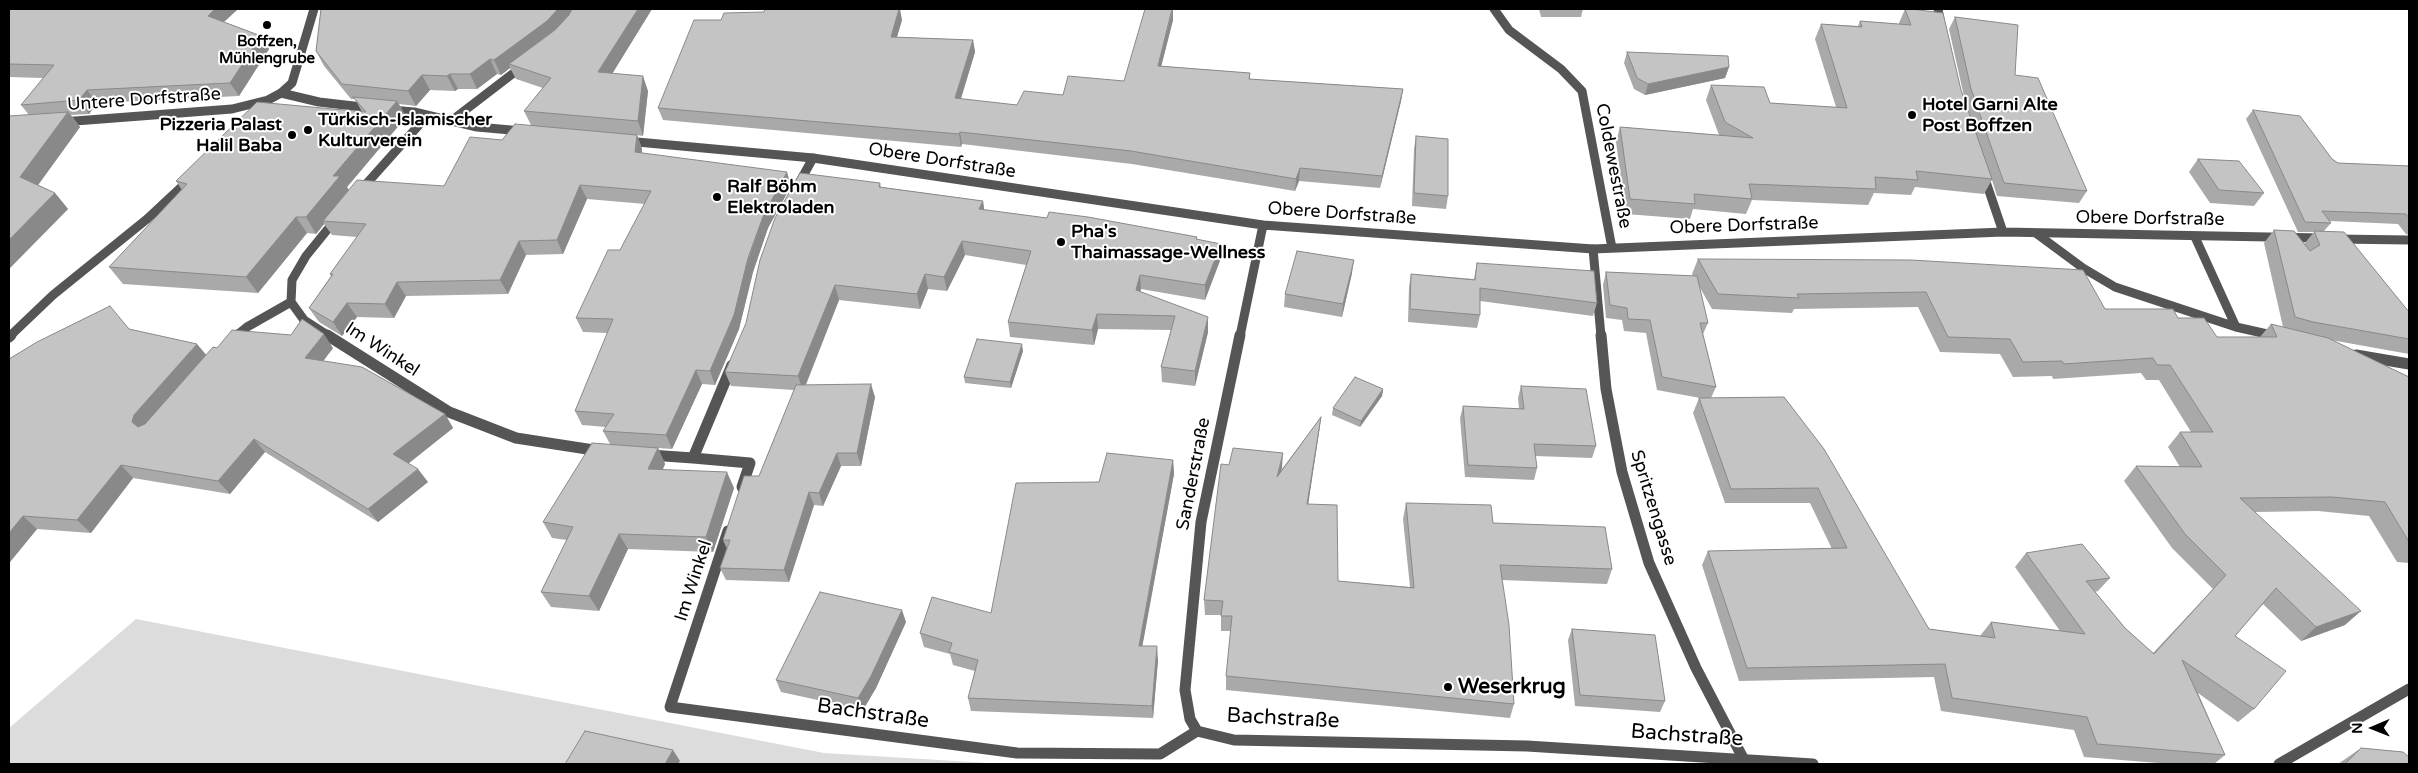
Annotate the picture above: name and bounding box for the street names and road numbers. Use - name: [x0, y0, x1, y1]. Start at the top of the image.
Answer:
- street label: Untere Dorfstraße: [66, 84, 222, 116]
- street label: Coldewestraße: [1590, 102, 1636, 230]
- street label: Obere Dorfstraße: [867, 139, 1017, 183]
- street label: Obere Dorfstraße: [1267, 198, 1417, 230]
- street label: Obere Dorfstraße: [2075, 207, 2225, 231]
- street label: Obere Dorfstraße: [1669, 213, 1819, 239]
- street label: Im Winkel: [341, 318, 423, 382]
- street label: Sanderstraße: [1173, 416, 1215, 532]
- street label: Spritzengasse: [1625, 448, 1681, 568]
- street label: Im Winkel: [671, 538, 717, 624]
- street label: Bachstraße: [815, 694, 931, 734]
- street label: Bachstraße: [1226, 703, 1340, 735]
- street label: Bachstraße: [1630, 719, 1744, 753]

